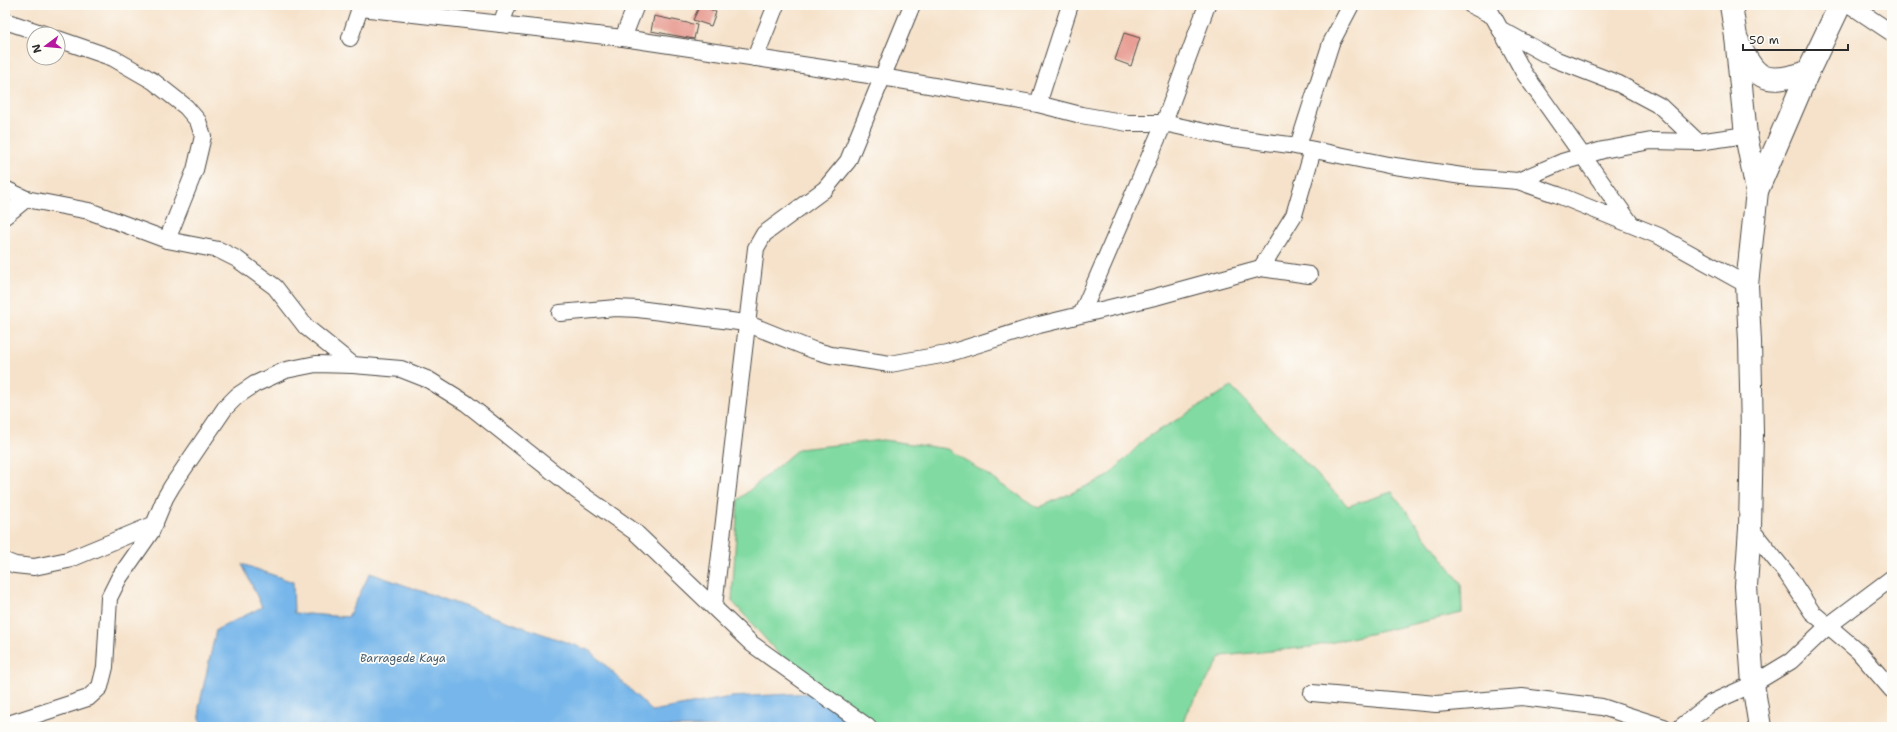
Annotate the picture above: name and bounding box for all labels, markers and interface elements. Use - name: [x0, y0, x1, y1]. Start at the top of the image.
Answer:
- north arrow: [26, 26, 66, 66]
- scale bar: [1743, 26, 1848, 52]
- text: 50 m: [1749, 32, 1779, 48]
- text: N: [28, 42, 45, 55]
- water label: Barragede Kaya: [360, 651, 446, 666]

